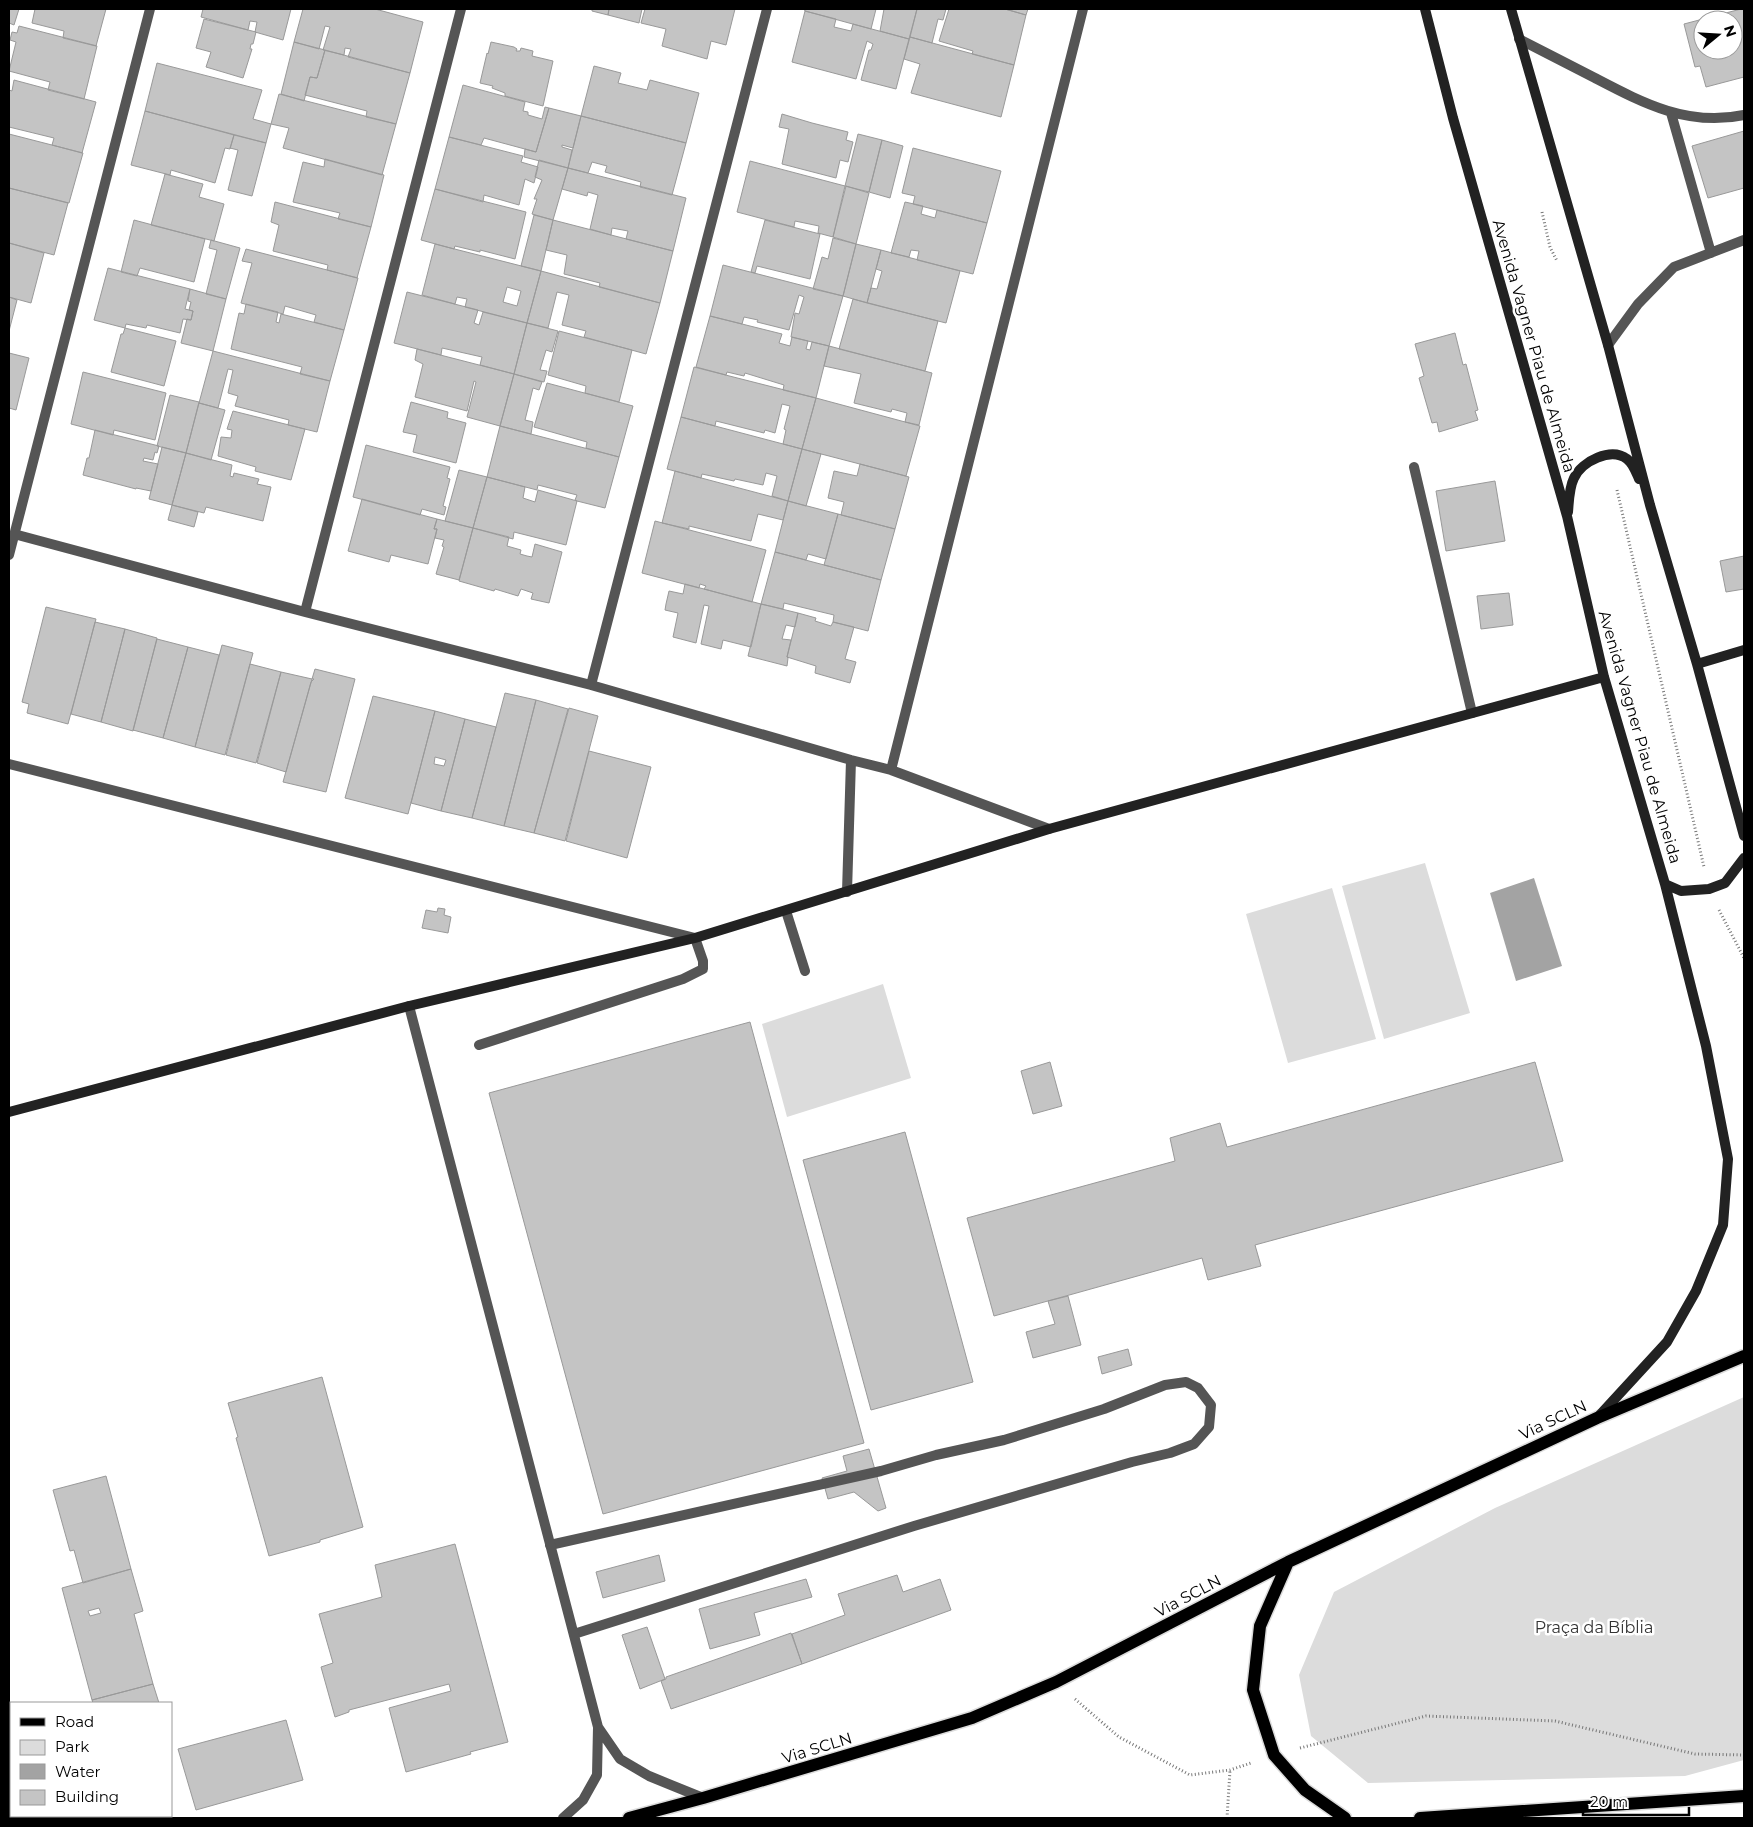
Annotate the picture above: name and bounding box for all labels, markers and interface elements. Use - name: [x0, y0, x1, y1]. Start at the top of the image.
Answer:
- north arrow: [1693, 10, 1743, 60]
- text: N: [1720, 23, 1741, 39]
- street label: Avenida Vagner Piau de Almeida: [1489, 217, 1579, 475]
- street label: Avenida Vagner Piau de Almeida: [1595, 608, 1685, 866]
- street label: Via SCLN: [1516, 1396, 1590, 1444]
- street label: Via SCLN: [1152, 1571, 1224, 1621]
- park label: Praça da Bíblia: [1535, 1618, 1653, 1637]
- legend: [10, 1702, 172, 1817]
- text: Road: [55, 1712, 94, 1731]
- street label: Via SCLN: [780, 1728, 854, 1768]
- text: Park: [55, 1737, 89, 1756]
- text: Water: [55, 1762, 101, 1781]
- scale bar: [1583, 1784, 1689, 1816]
- text: Building: [55, 1787, 119, 1806]
- text: 20 m: [1590, 1792, 1628, 1811]

